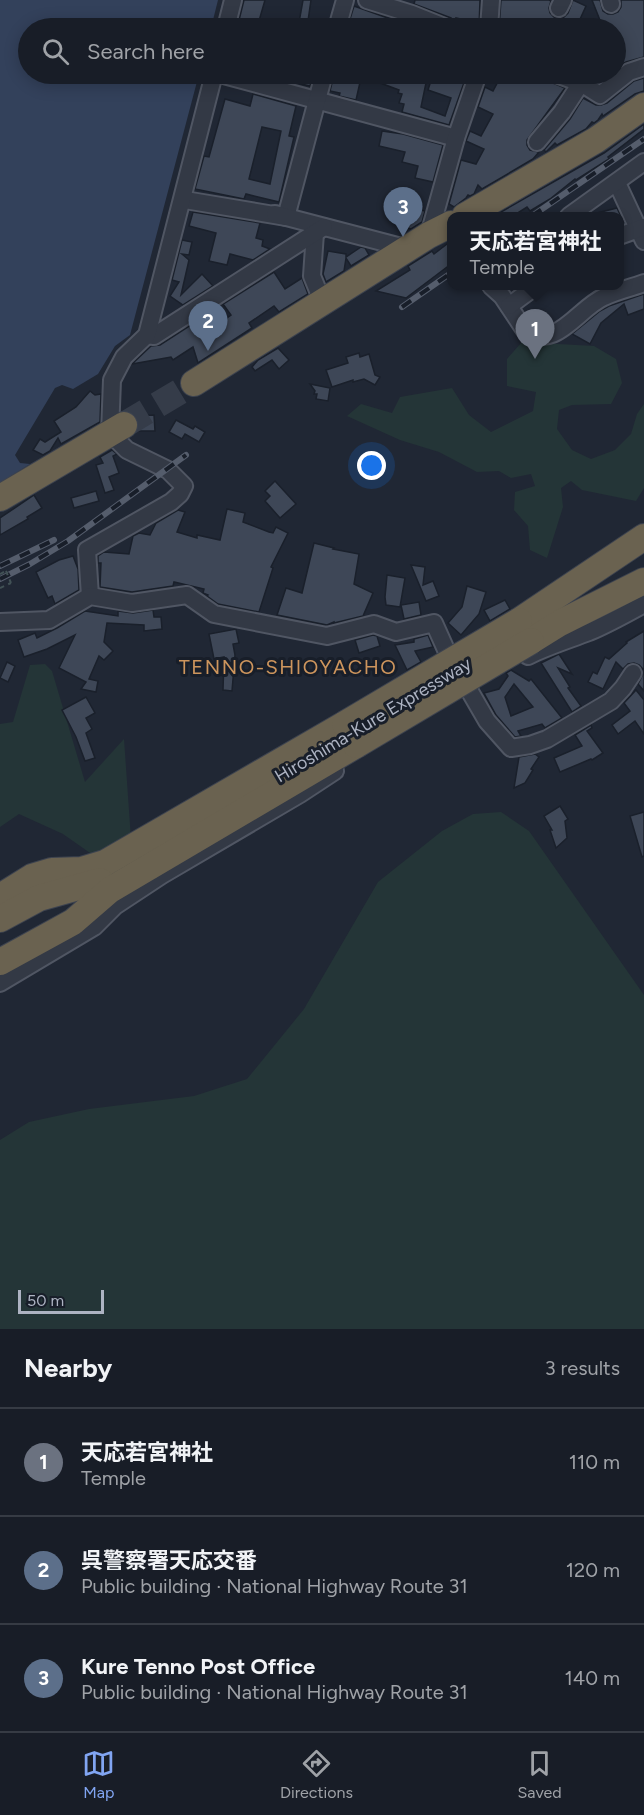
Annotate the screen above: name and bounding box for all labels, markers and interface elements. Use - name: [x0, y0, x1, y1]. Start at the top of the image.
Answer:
- search box: [18, 18, 626, 84]
- icon: search: [39, 35, 72, 68]
- text: Search here: [87, 38, 205, 65]
- pin: 3: [384, 188, 422, 237]
- popup: [447, 212, 624, 290]
- text: 天応若宮神社: [469, 228, 602, 255]
- text: Temple: [469, 255, 534, 279]
- pin: 2: [188, 302, 228, 351]
- pin: 1: [516, 310, 554, 359]
- your location: [357, 451, 386, 480]
- street label: Hiroshima-Kure Expressway: [271, 652, 476, 787]
- district label: TENNO-SHIOYACHO: [179, 655, 397, 679]
- scale bar: [18, 1287, 104, 1314]
- text: 50 m: [27, 1291, 64, 1310]
- text: Nearby: [24, 1352, 112, 1384]
- text: 3 results: [545, 1356, 620, 1380]
- text: 天応若宮神社: [81, 1439, 213, 1466]
- text: 1: [39, 1450, 48, 1474]
- text: 110 m: [569, 1450, 620, 1474]
- text: Temple: [81, 1466, 146, 1490]
- text: 呉警察署天応交番: [81, 1547, 257, 1574]
- text: 2: [38, 1558, 49, 1582]
- text: 120 m: [566, 1558, 620, 1582]
- text: Public building · National Highway Route 31: [81, 1574, 468, 1598]
- text: Kure Tenno Post Office: [81, 1653, 315, 1680]
- text: 3: [38, 1666, 49, 1690]
- text: 140 m: [565, 1666, 620, 1690]
- text: Public building · National Highway Route 31: [81, 1680, 468, 1704]
- tab: Map: [82, 1747, 115, 1802]
- tab: Directions: [280, 1747, 353, 1802]
- tab: Saved: [518, 1747, 562, 1802]

